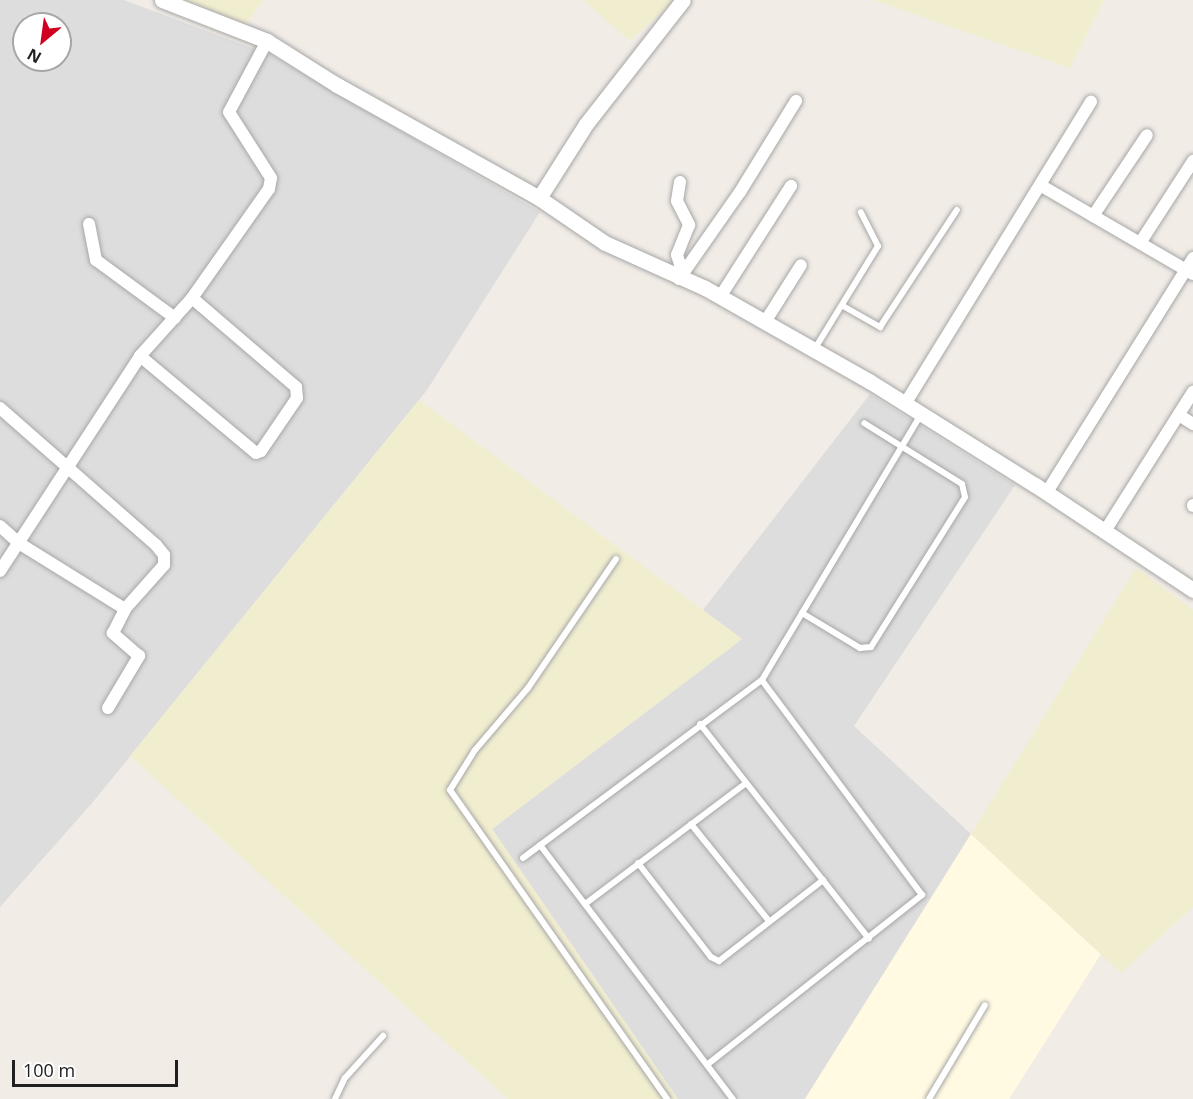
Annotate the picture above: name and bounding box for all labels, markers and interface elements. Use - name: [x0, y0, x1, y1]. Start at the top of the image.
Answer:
- north arrow: [12, 12, 72, 72]
- text: N: [23, 43, 45, 69]
- scale bar: [15, 1048, 182, 1086]
- text: 100 m: [23, 1058, 75, 1082]

